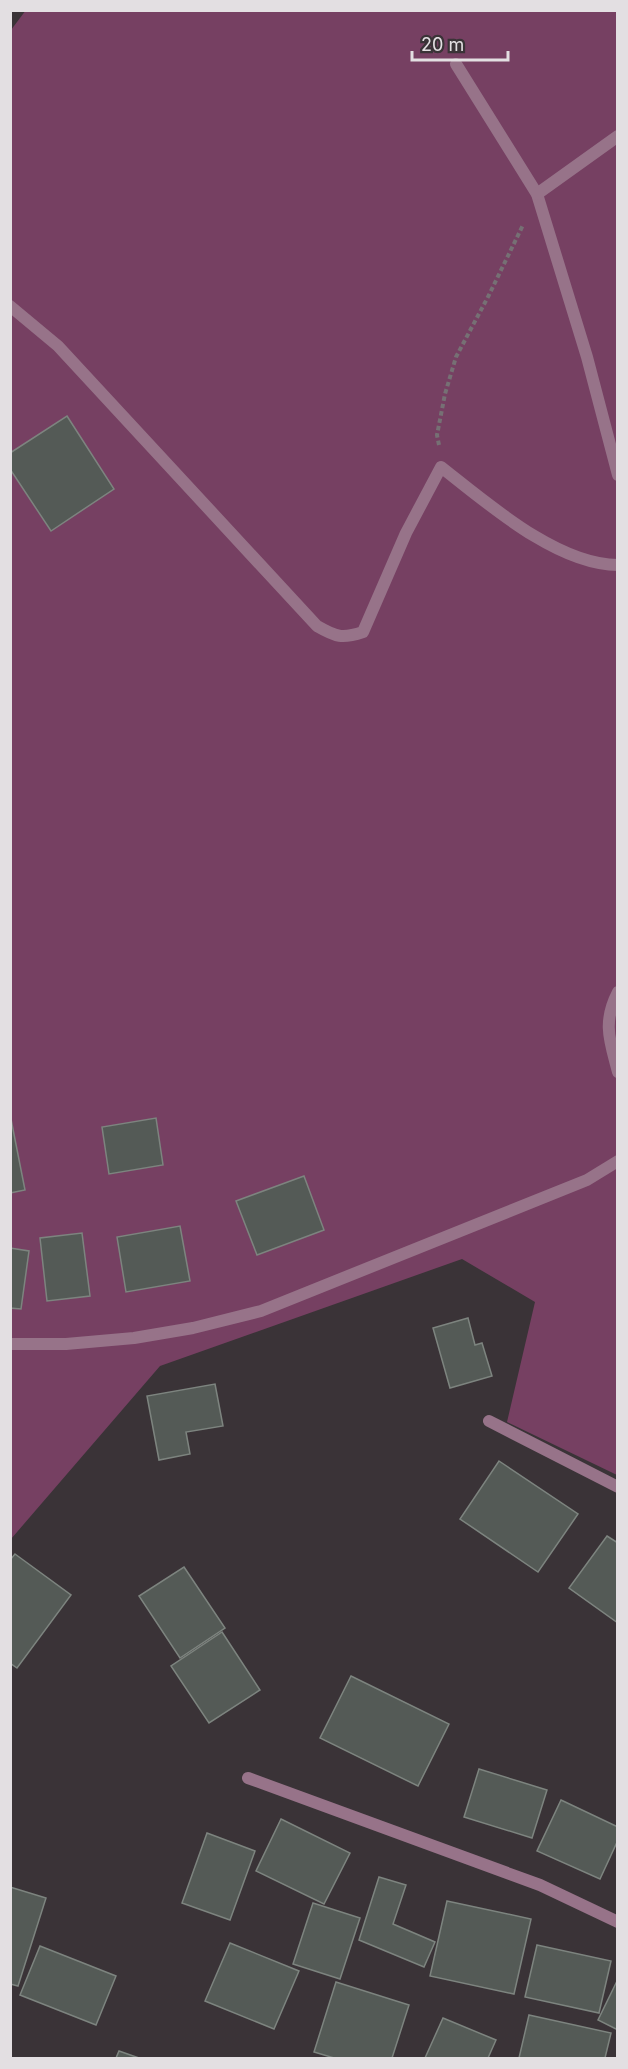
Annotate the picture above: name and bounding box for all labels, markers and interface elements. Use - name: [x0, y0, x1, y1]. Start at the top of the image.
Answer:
- scale bar: [412, 24, 508, 62]
- text: 20 m: [421, 34, 464, 55]

